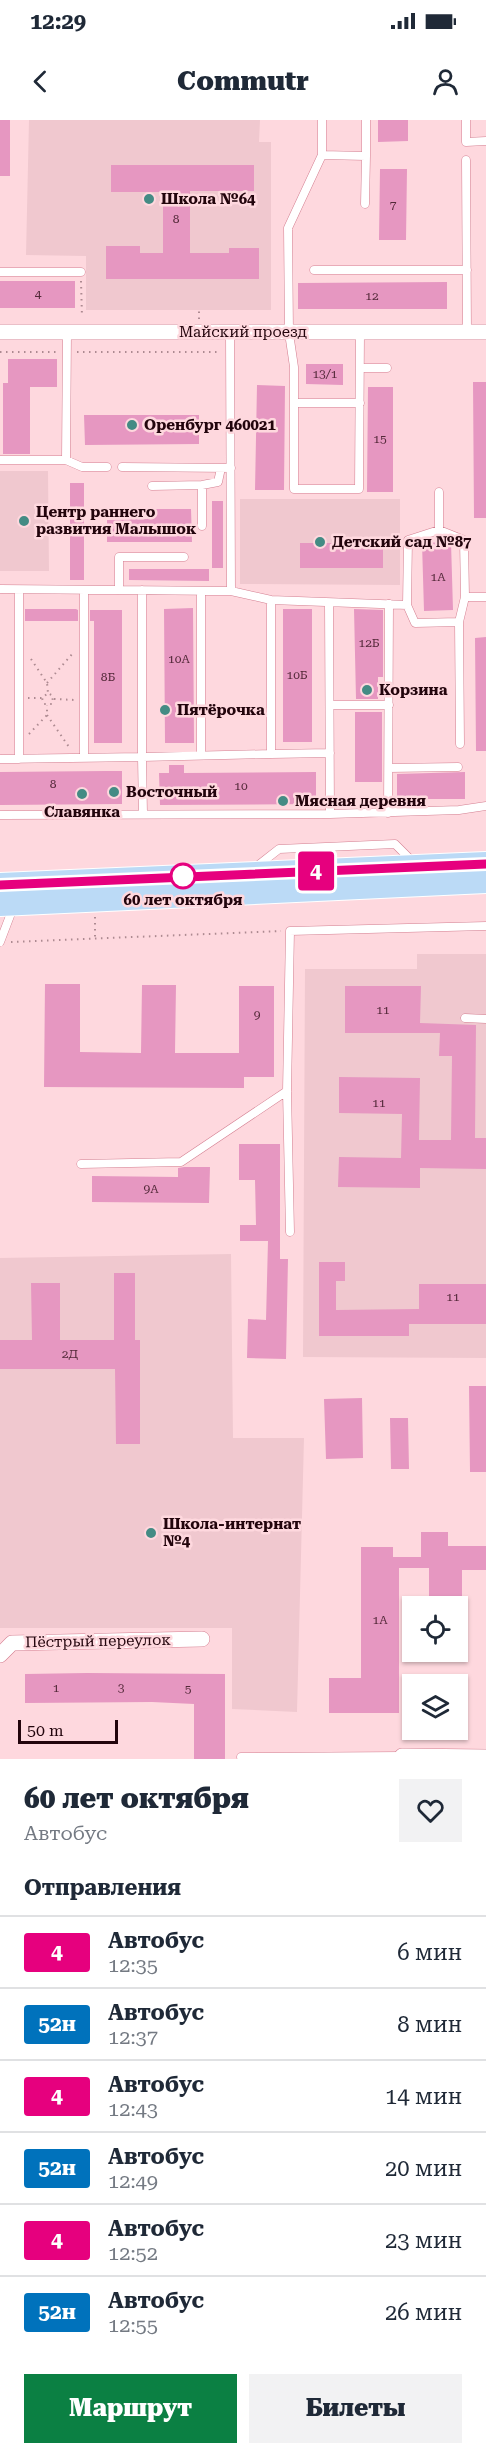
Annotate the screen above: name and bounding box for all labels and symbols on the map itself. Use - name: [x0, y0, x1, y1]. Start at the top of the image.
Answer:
- place label: Школа №64: [161, 190, 256, 208]
- marker: Школа №64: [142, 192, 156, 206]
- house number: 7: [390, 198, 397, 212]
- house number: 8: [173, 212, 180, 226]
- house number: 4: [35, 287, 42, 301]
- house number: 12: [365, 289, 379, 303]
- street label: Майский проезд: [179, 323, 308, 341]
- house number: 13/1: [312, 367, 338, 381]
- place label: Оренбург 460021: [144, 416, 276, 434]
- marker: Оренбург 460021: [125, 418, 139, 432]
- house number: 15: [373, 432, 387, 446]
- place label: Центр раннего развития Малышок: [36, 503, 197, 538]
- marker: Центр раннего развития Малышок: [17, 514, 31, 528]
- place label: Детский сад №87: [332, 533, 472, 551]
- marker: Детский сад №87: [313, 535, 327, 549]
- house number: 1А: [430, 570, 446, 584]
- house number: 12Б: [358, 636, 380, 650]
- house number: 10А: [168, 652, 191, 666]
- house number: 10Б: [286, 668, 308, 682]
- house number: 8Б: [101, 670, 116, 684]
- place label: Корзина: [379, 681, 448, 699]
- marker: Корзина: [360, 683, 374, 697]
- place label: Пятёрочка: [177, 701, 265, 719]
- marker: Пятёрочка: [158, 703, 172, 717]
- house number: 8: [50, 777, 57, 791]
- house number: 10: [234, 779, 248, 793]
- place label: Восточный: [126, 783, 217, 801]
- marker: Восточный: [107, 785, 121, 799]
- marker: Славянка: [75, 787, 89, 801]
- place label: Мясная деревня: [295, 792, 427, 810]
- marker: Мясная деревня: [276, 794, 290, 808]
- place label: Славянка: [44, 803, 120, 821]
- line badge: 4: [296, 852, 336, 891]
- marker: 60 лет октября: [170, 863, 196, 889]
- place label: 60 лет октября: [124, 891, 243, 909]
- house number: 11: [376, 1003, 390, 1017]
- house number: 9: [254, 1008, 261, 1022]
- house number: 11: [372, 1096, 386, 1110]
- house number: 9А: [143, 1182, 159, 1196]
- house number: 11: [446, 1290, 460, 1304]
- house number: 2Д: [62, 1347, 79, 1361]
- place label: Школа-интернат №4: [163, 1515, 301, 1550]
- marker: Школа-интернат №4: [144, 1526, 158, 1540]
- house number: 1А: [372, 1613, 388, 1627]
- street label: Пёстрый переулок: [25, 1631, 172, 1651]
- house number: 1: [53, 1681, 60, 1695]
- house number: 3: [118, 1681, 125, 1695]
- house number: 5: [185, 1682, 192, 1696]
- scale bar: [18, 1717, 118, 1744]

